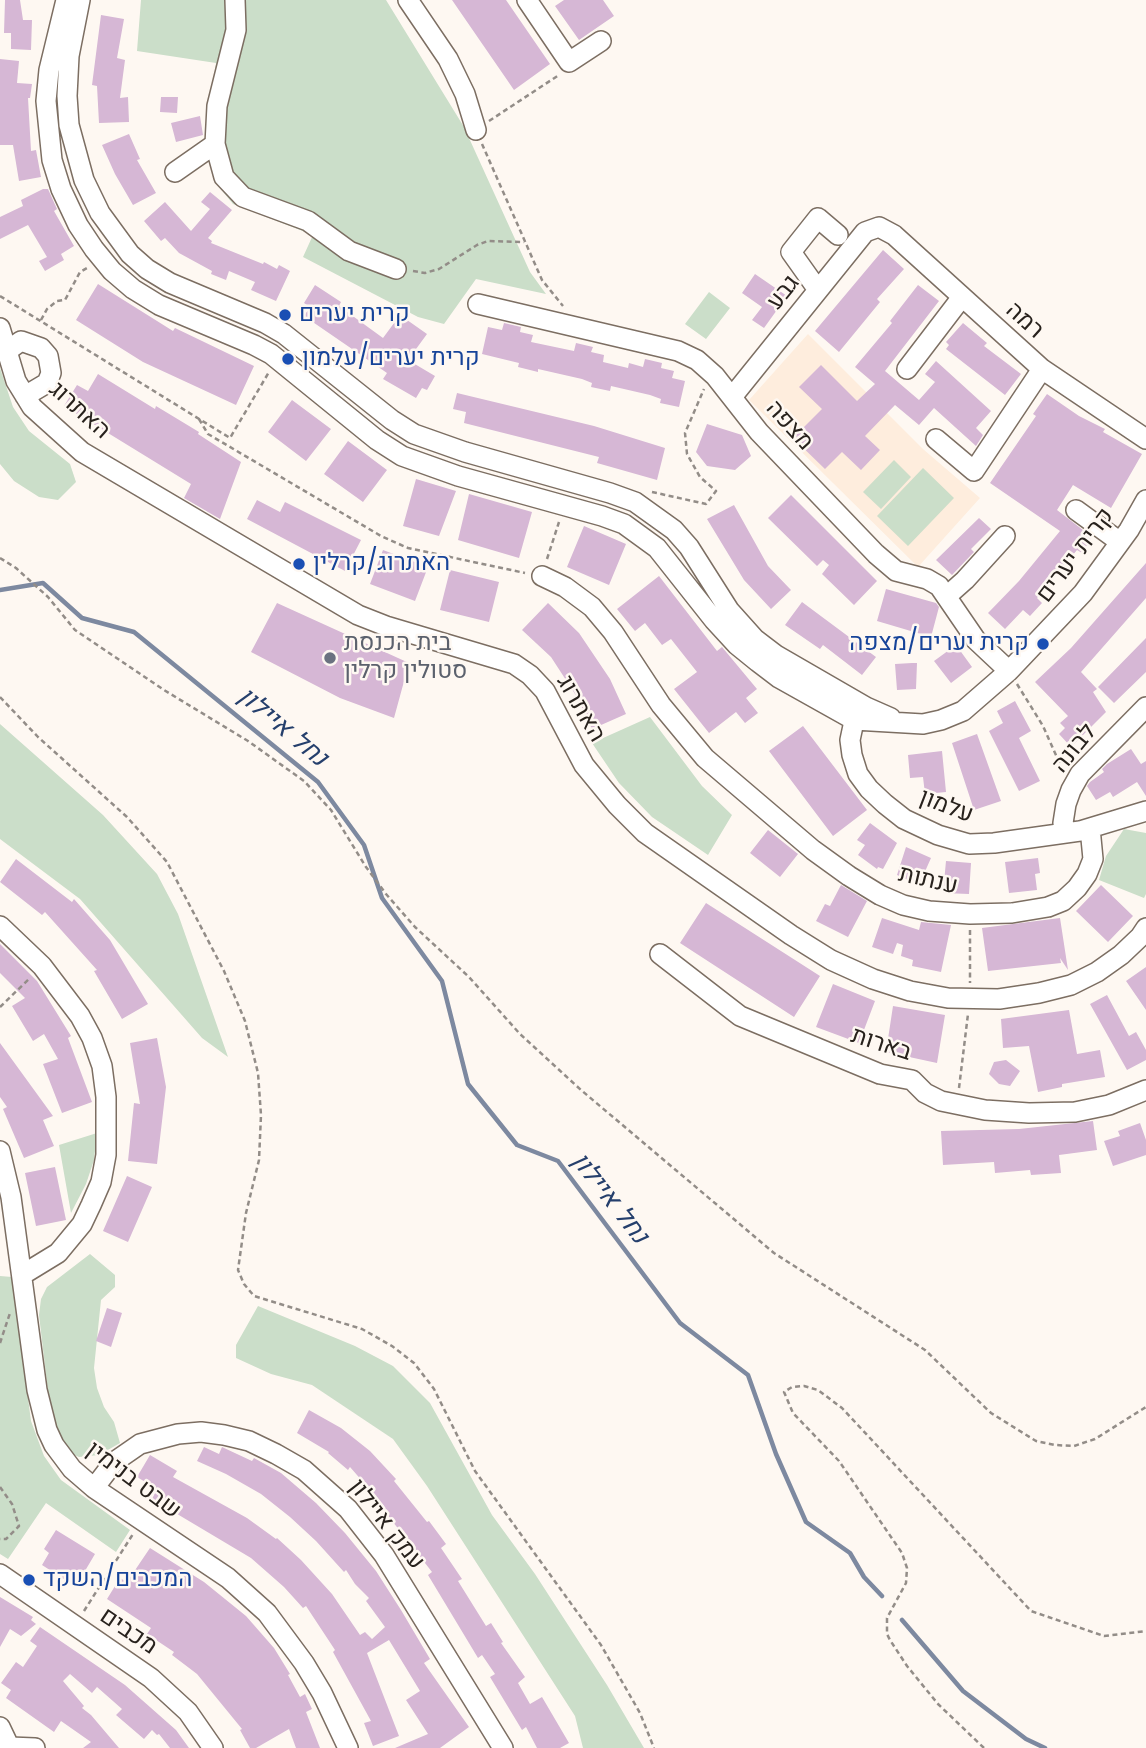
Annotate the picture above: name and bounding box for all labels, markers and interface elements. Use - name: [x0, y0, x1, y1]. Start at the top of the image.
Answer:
- street label: גבע: [762, 270, 806, 316]
- street label: רמה: [999, 297, 1049, 345]
- place label: קרית יערים: [299, 301, 410, 329]
- marker: קרית יערים: [277, 307, 293, 323]
- place label: קרית יערים/עלמון: [302, 345, 480, 373]
- marker: קרית יערים/עלמון: [280, 351, 296, 367]
- street label: האתרוג: [42, 376, 116, 446]
- street label: מצפה: [759, 395, 819, 457]
- street label: קרית יערים: [1031, 503, 1121, 609]
- place label: האתרוג/קרלין: [313, 550, 450, 578]
- marker: האתרוג/קרלין: [291, 556, 307, 572]
- place label: בית הכנסת סטולין קרלין: [344, 630, 467, 686]
- place label: קרית יערים/מצפה: [849, 630, 1029, 658]
- marker: קרית יערים/מצפה: [1035, 636, 1051, 652]
- marker: בית הכנסת סטולין קרלין: [322, 650, 338, 666]
- street label: האתרוג: [549, 670, 611, 748]
- water label: נחל איילון: [231, 682, 333, 774]
- street label: לבונה: [1047, 719, 1103, 779]
- street label: עלמון: [915, 784, 977, 830]
- street label: ענתות: [896, 860, 960, 902]
- street label: בארות: [847, 1022, 915, 1068]
- water label: נחל איילון: [564, 1147, 654, 1251]
- street label: שבט בנימין: [80, 1436, 186, 1526]
- street label: עמק איילון: [342, 1474, 430, 1576]
- place label: המכבים/השקד: [43, 1566, 192, 1594]
- marker: המכבים/השקד: [21, 1572, 37, 1588]
- street label: מכבים: [94, 1602, 162, 1662]

